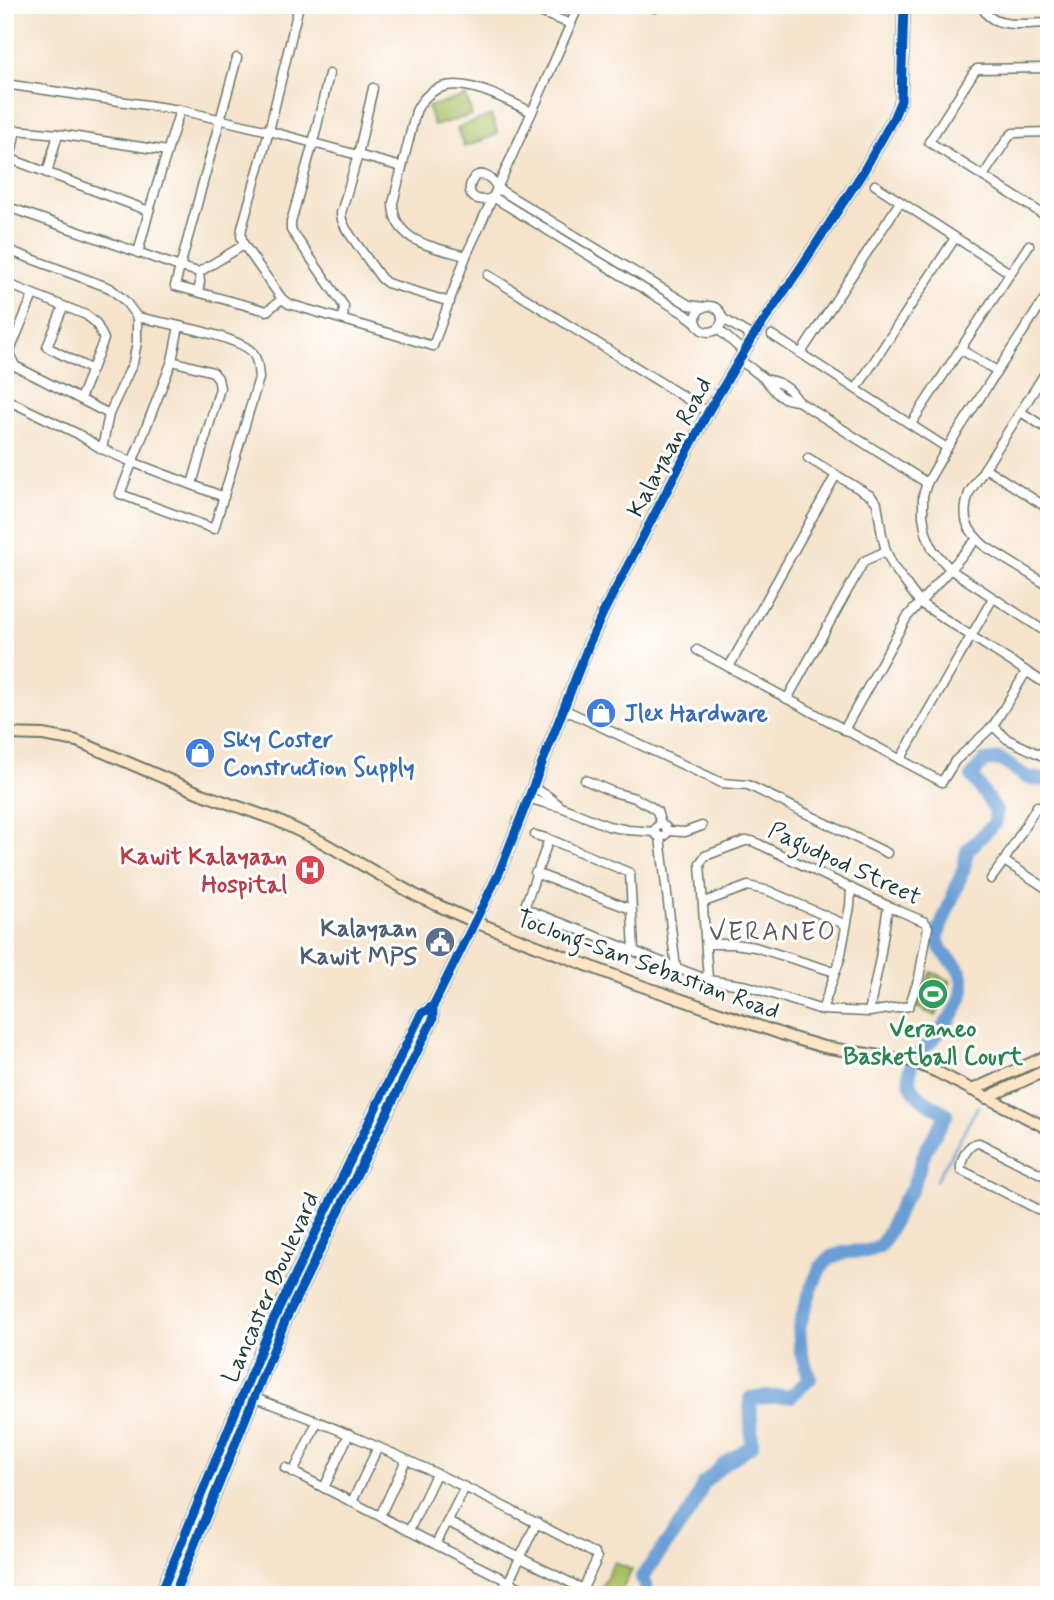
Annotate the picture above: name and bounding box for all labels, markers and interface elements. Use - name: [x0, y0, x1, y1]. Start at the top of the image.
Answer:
- street label: Kalayaan Road: [621, 372, 720, 523]
- shop icon: Jlex Hardware: [584, 696, 618, 730]
- place label: Jlex Hardware: [624, 699, 768, 730]
- place label: Sky Coster Construction Supply: [223, 725, 415, 784]
- shop icon: Sky Coster Construction Supply: [183, 736, 217, 770]
- street label: Pagudpod Street: [762, 815, 926, 916]
- place label: Kawit Kalayaan Hospital: [120, 842, 287, 901]
- hospital icon: Kawit Kalayaan Hospital: [293, 853, 327, 887]
- street label: Toclong-San Sebastian Road: [511, 903, 783, 1030]
- place label: Kalayaan Kawit MPS: [300, 914, 418, 973]
- district label: VERANEO: [709, 916, 837, 950]
- public building icon: Kalayaan Kawit MPS: [423, 925, 457, 959]
- sports icon: Veraneo Basketball Court: [916, 977, 950, 1011]
- place label: Veraneo Basketball Court: [843, 1014, 1024, 1073]
- street label: Lancaster Boulevard: [215, 1187, 327, 1388]

